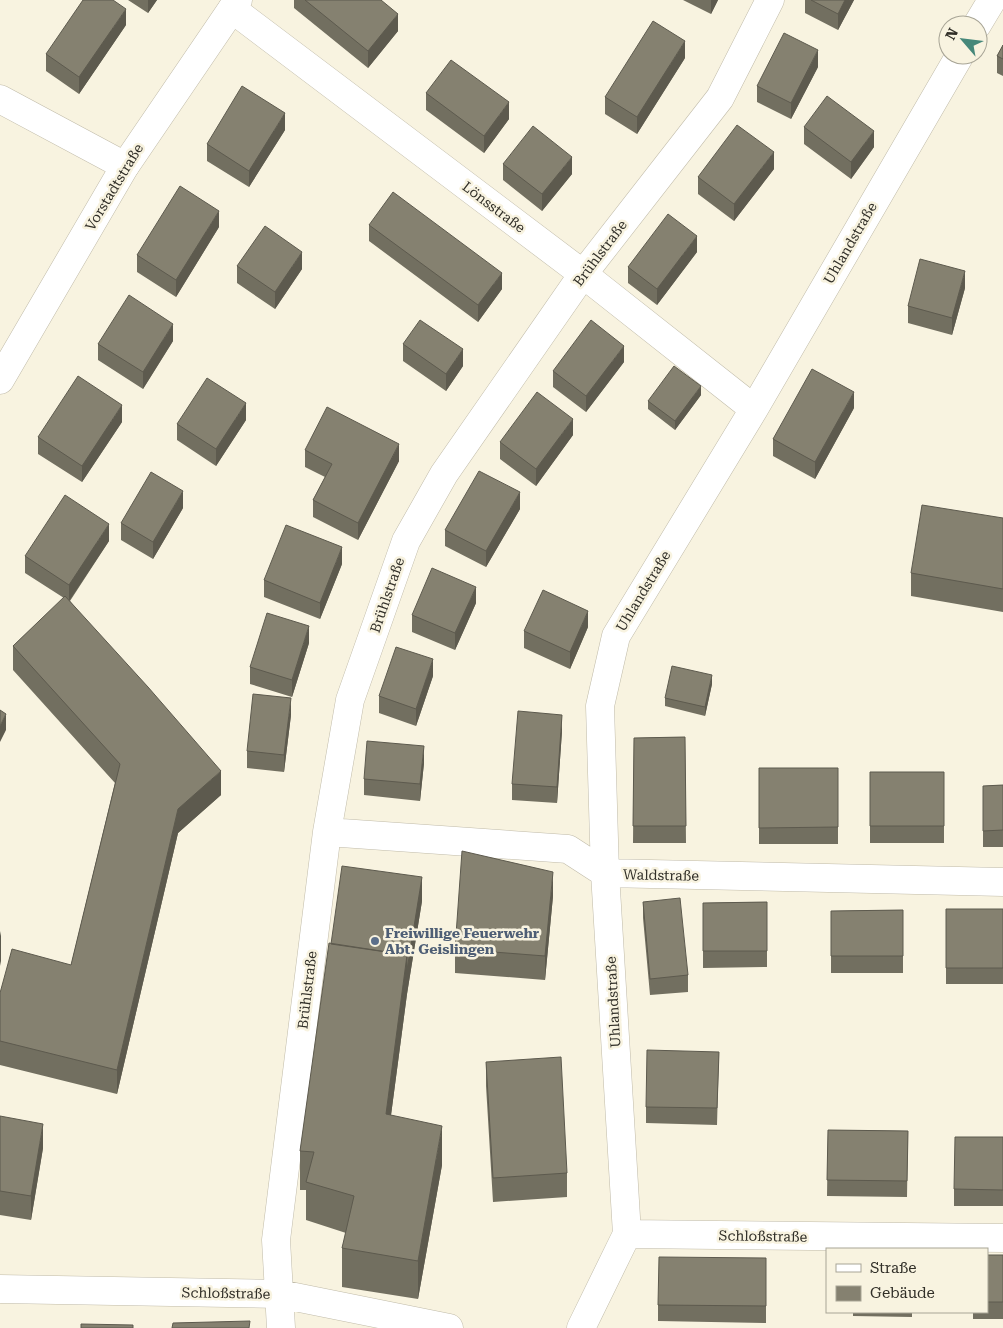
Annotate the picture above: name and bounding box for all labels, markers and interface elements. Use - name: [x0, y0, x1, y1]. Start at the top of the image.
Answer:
- north arrow: [938, 15, 988, 65]
- text: N: [942, 25, 961, 42]
- street label: Vorstadtstraße: [82, 140, 146, 233]
- street label: Lönsstraße: [459, 178, 529, 236]
- street label: Uhlandstraße: [820, 199, 880, 287]
- street label: Brühlstraße: [570, 217, 630, 289]
- street label: Uhlandstraße: [613, 547, 674, 634]
- street label: Brühlstraße: [367, 555, 407, 635]
- street label: Waldstraße: [623, 866, 699, 884]
- place label: Freiwillige Feuerwehr Abt. Geislingen: [385, 925, 540, 957]
- marker: Freiwillige Feuerwehr Abt. Geislingen: [369, 935, 381, 947]
- street label: Brühlstraße: [294, 950, 320, 1030]
- street label: Uhlandstraße: [603, 956, 623, 1048]
- street label: Schloßstraße: [719, 1227, 808, 1245]
- legend: [826, 1248, 988, 1313]
- text: Straße: [870, 1259, 917, 1277]
- street label: Schloßstraße: [182, 1284, 271, 1302]
- text: Gebäude: [870, 1284, 935, 1302]

